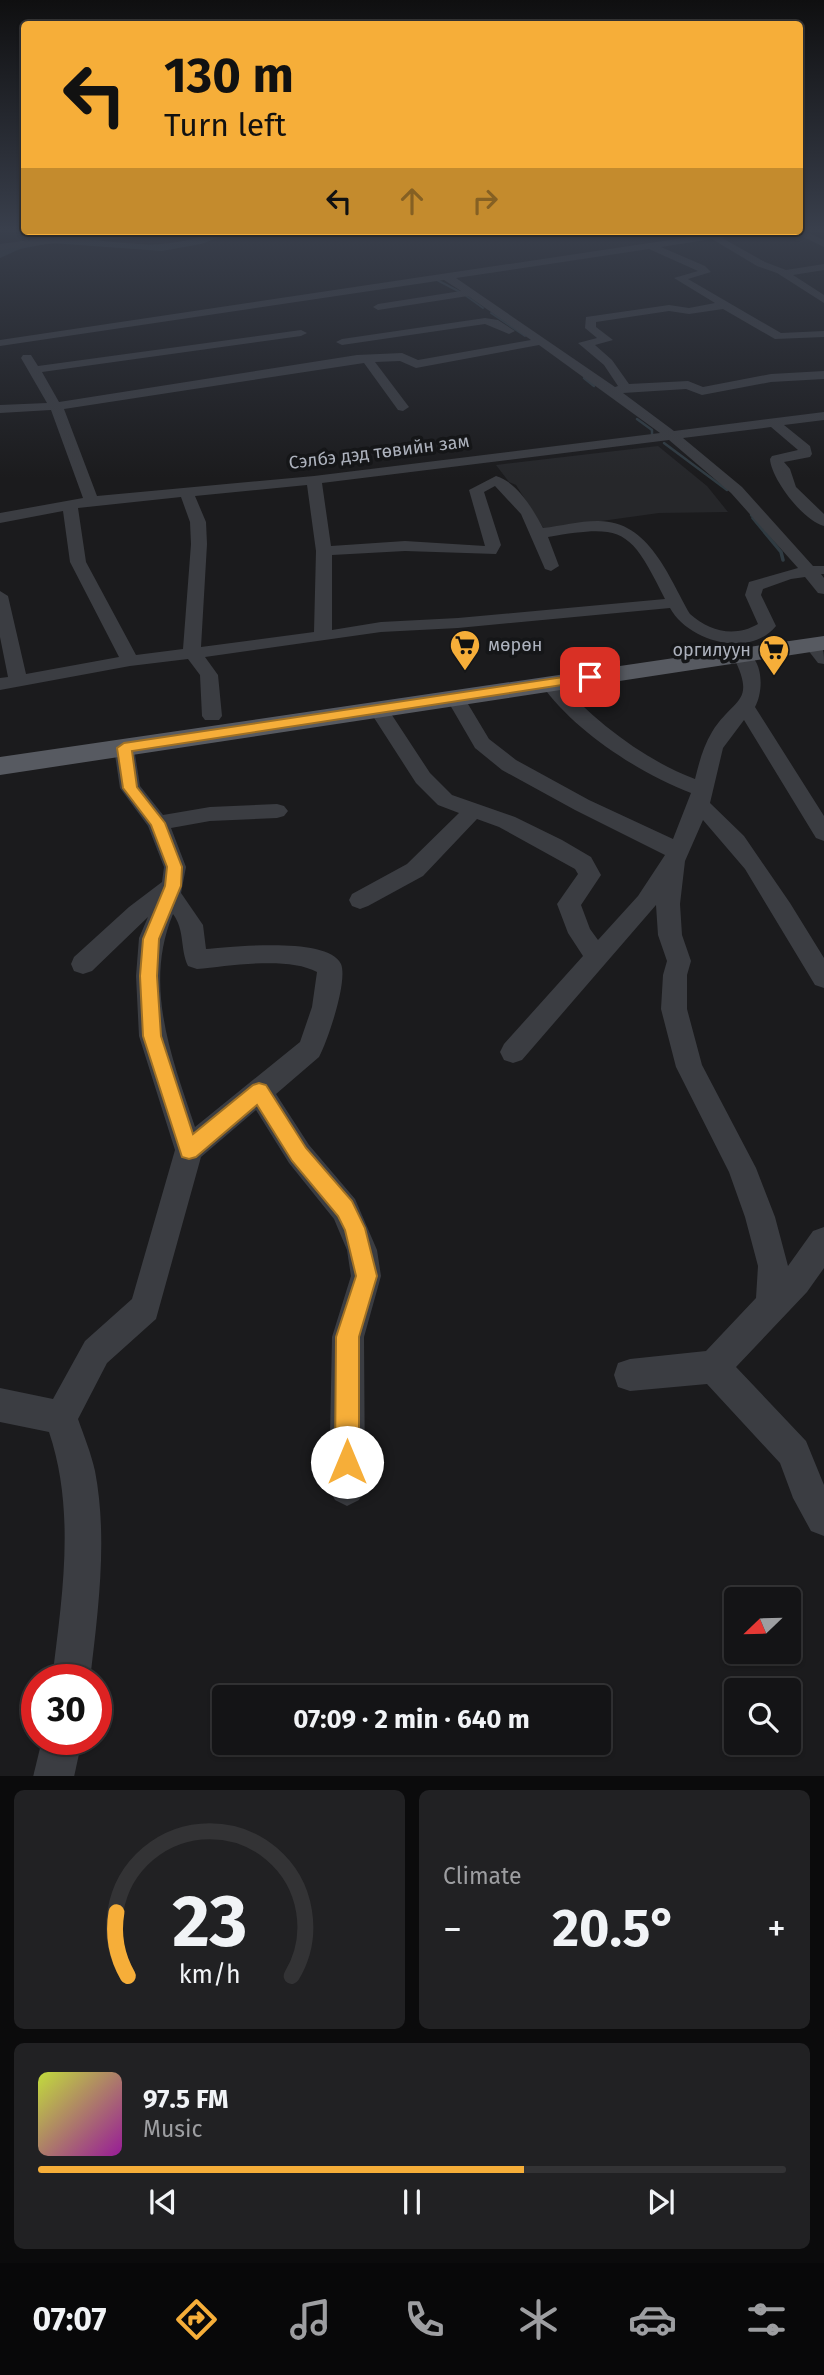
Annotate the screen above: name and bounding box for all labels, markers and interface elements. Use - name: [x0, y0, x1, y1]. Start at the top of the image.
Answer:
- text: 130 m: [164, 46, 294, 105]
- icon: left: [49, 49, 140, 140]
- text: Turn left: [164, 106, 286, 144]
- icon: left: [320, 182, 358, 220]
- icon: ahead: [393, 182, 431, 220]
- icon: right: [466, 182, 504, 220]
- street label: Сэлбэ дэд төвийн зам: [287, 430, 471, 474]
- supermarket icon: мөрөн: [448, 628, 482, 672]
- supermarket icon: оргилуун: [757, 633, 791, 677]
- place label: мөрөн: [488, 634, 542, 656]
- place label: оргилуун: [673, 639, 751, 661]
- pin: [560, 647, 620, 707]
- icon: arrive: [571, 658, 609, 696]
- position arrow: [310, 1425, 384, 1499]
- north arrow: [724, 1587, 802, 1664]
- map controls: [724, 1587, 801, 1755]
- speed limit sign: 30: [21, 1664, 112, 1755]
- button: search: [724, 1678, 801, 1755]
- text: 07:09 · 2 min · 640 m: [293, 1704, 530, 1735]
- text: Climate: [443, 1862, 522, 1890]
- text: 23: [172, 1878, 247, 1965]
- text: 20.5°: [552, 1897, 677, 1960]
- text: −: [443, 1906, 462, 1952]
- text: +: [767, 1906, 786, 1952]
- text: km/h: [179, 1959, 240, 1989]
- text: 97.5 FM: [143, 2084, 228, 2115]
- text: Music: [143, 2115, 203, 2143]
- icon: previous: [144, 2183, 182, 2221]
- icon: pause: [393, 2183, 431, 2221]
- icon: next: [642, 2183, 680, 2221]
- icon: directions: [172, 2295, 221, 2344]
- icon: music: [286, 2295, 335, 2344]
- icon: phone: [400, 2295, 449, 2344]
- icon: climate: [514, 2295, 563, 2344]
- icon: car: [628, 2295, 677, 2344]
- icon: filters: [742, 2295, 791, 2344]
- text: 07:07: [33, 2300, 106, 2338]

